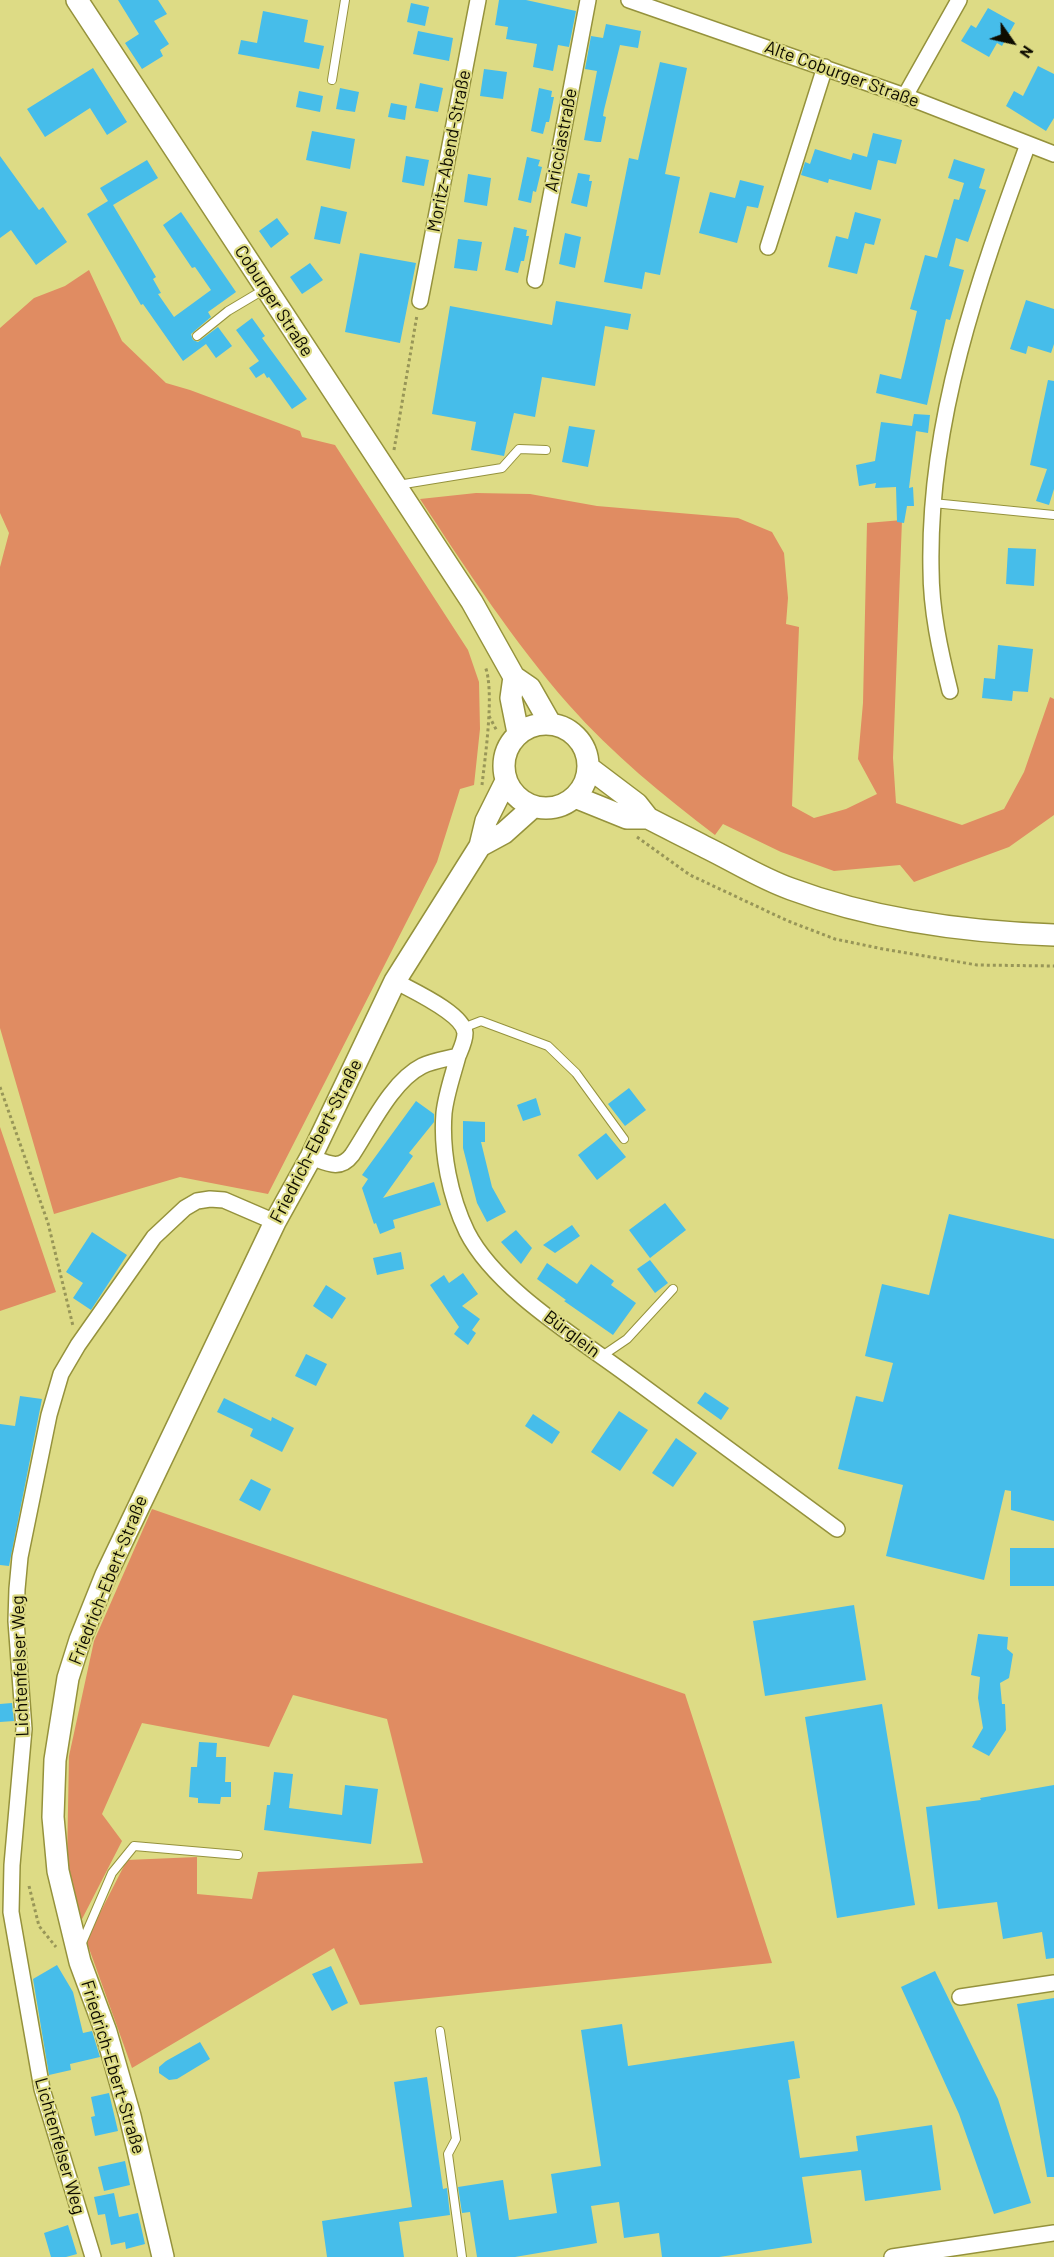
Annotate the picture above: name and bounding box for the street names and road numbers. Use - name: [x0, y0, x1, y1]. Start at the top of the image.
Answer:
- street label: Alte Coburger Straße: [762, 36, 922, 112]
- street label: Moritz-Abend-Straße: [423, 68, 475, 234]
- street label: Aricciastraße: [540, 86, 582, 194]
- street label: Coburger Straße: [230, 241, 318, 361]
- street label: Friedrich-Ebert-Straße: [265, 1056, 367, 1226]
- street label: Bürglein: [540, 1306, 604, 1362]
- street label: Friedrich-Ebert-Straße: [64, 1492, 152, 1668]
- street label: Lichtenfelser Weg: [7, 1595, 33, 1737]
- street label: Friedrich-Ebert-Straße: [76, 1978, 150, 2156]
- street label: Lichtenfelser Weg: [30, 2075, 90, 2217]

